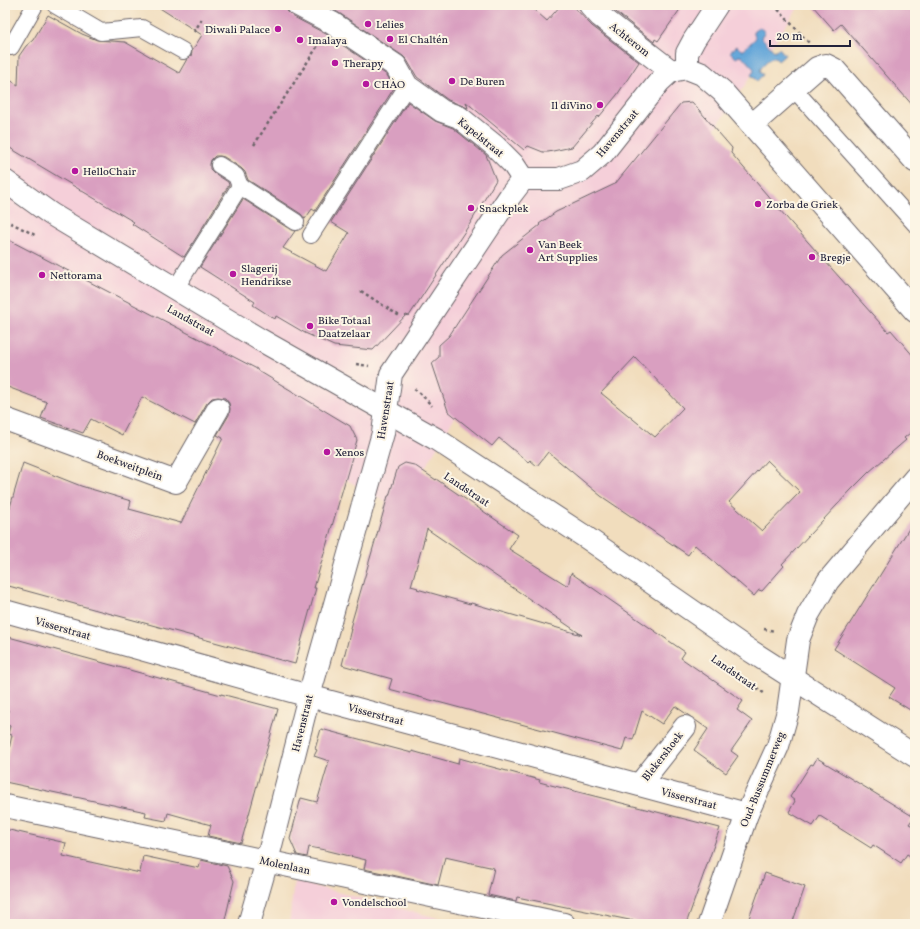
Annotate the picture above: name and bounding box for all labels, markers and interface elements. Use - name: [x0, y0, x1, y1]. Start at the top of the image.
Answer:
- place label: Lelies: [376, 18, 404, 33]
- marker: Lelies: [363, 19, 373, 29]
- street label: Achterom: [606, 20, 653, 61]
- scale bar: [770, 22, 850, 48]
- place label: Diwali Palace: [205, 23, 270, 38]
- marker: Diwali Palace: [273, 24, 283, 34]
- text: 20 m: [776, 29, 803, 45]
- place label: El Chaltén: [398, 33, 449, 48]
- place label: Imalaya: [308, 34, 347, 49]
- marker: El Chaltén: [385, 34, 395, 44]
- marker: Imalaya: [295, 35, 305, 45]
- place label: Therapy: [343, 57, 383, 72]
- marker: Therapy: [330, 58, 340, 68]
- place label: De Buren: [460, 75, 505, 90]
- marker: De Buren: [447, 76, 457, 86]
- place label: CHÀO: [374, 78, 405, 93]
- marker: CHÀO: [361, 79, 371, 89]
- place label: Il diVino: [551, 99, 592, 114]
- marker: Il diVino: [595, 100, 605, 110]
- street label: Havenstraat: [594, 107, 643, 161]
- street label: Kapelstraat: [454, 115, 506, 162]
- place label: HelloChair: [83, 165, 136, 180]
- marker: HelloChair: [70, 166, 80, 176]
- place label: Zorba de Griek: [766, 198, 838, 213]
- marker: Zorba de Griek: [753, 199, 763, 209]
- place label: Snackplek: [479, 202, 528, 217]
- marker: Snackplek: [466, 203, 476, 213]
- place label: Van Beek Art Supplies: [538, 238, 598, 266]
- marker: Van Beek Art Supplies: [525, 245, 535, 255]
- place label: Bregje: [820, 251, 851, 266]
- marker: Bregje: [807, 252, 817, 262]
- place label: Slagerij Hendrikse: [241, 262, 291, 290]
- place label: Nettorama: [50, 269, 103, 284]
- marker: Slagerij Hendrikse: [228, 269, 238, 279]
- marker: Nettorama: [37, 270, 47, 280]
- street label: Landstraat: [164, 302, 217, 341]
- place label: Bike Totaal Daatzelaar: [318, 314, 371, 342]
- marker: Bike Totaal Daatzelaar: [305, 321, 315, 331]
- street label: Havenstraat: [374, 380, 399, 440]
- place label: Xenos: [335, 446, 364, 461]
- marker: Xenos: [322, 447, 332, 457]
- street label: Boekweitplein: [94, 448, 165, 485]
- street label: Landstraat: [440, 469, 492, 511]
- street label: Visserstraat: [33, 614, 92, 645]
- street label: Landstraat: [707, 652, 759, 694]
- street label: Havenstraat: [289, 693, 318, 754]
- street label: Visserstraat: [346, 701, 405, 730]
- street label: Blekershoek: [639, 729, 687, 785]
- street label: Oud-Bussummerweg: [737, 729, 790, 830]
- street label: Visserstraat: [659, 785, 718, 814]
- street label: Molenlaan: [258, 854, 312, 879]
- place label: Vondelschool: [342, 896, 406, 911]
- marker: Vondelschool: [329, 897, 339, 907]

